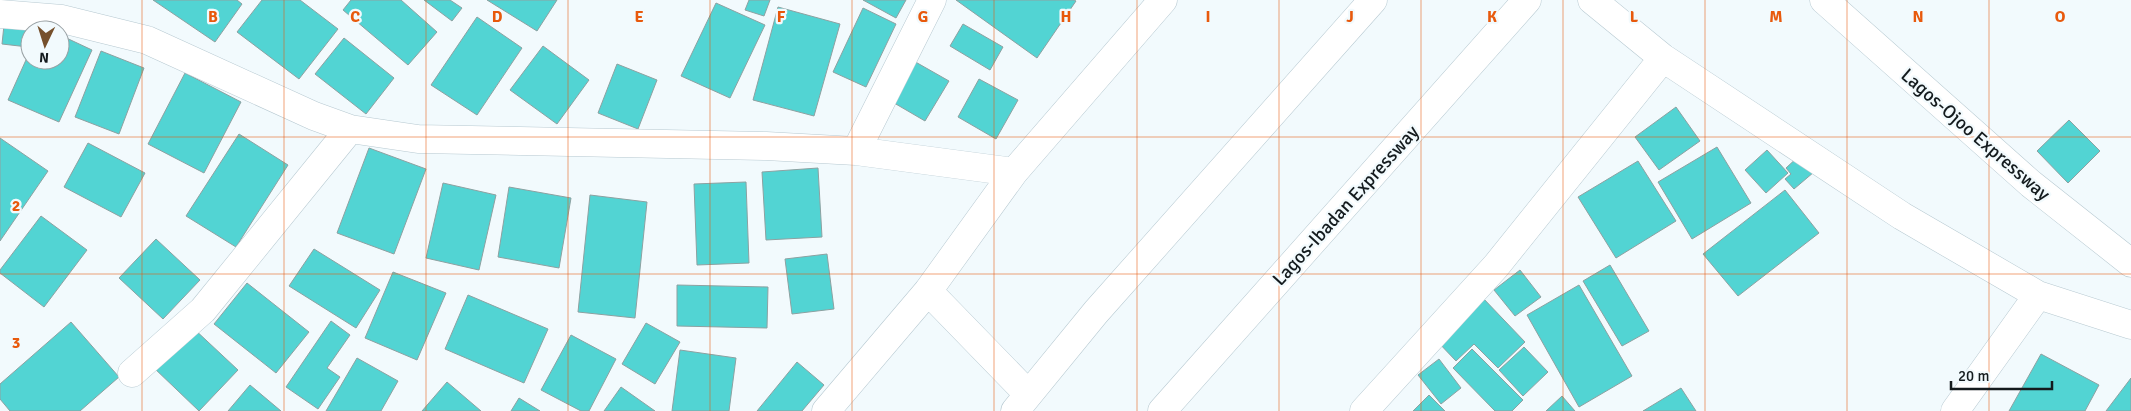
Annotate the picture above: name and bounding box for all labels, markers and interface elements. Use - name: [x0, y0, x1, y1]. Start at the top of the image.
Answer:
- text: B: [208, 7, 218, 27]
- text: C: [350, 7, 360, 27]
- text: D: [492, 7, 503, 27]
- text: E: [634, 7, 644, 27]
- text: F: [777, 7, 786, 27]
- text: G: [918, 7, 928, 27]
- text: H: [1061, 7, 1071, 27]
- text: I: [1205, 7, 1211, 27]
- text: J: [1346, 7, 1354, 27]
- text: K: [1487, 7, 1497, 27]
- text: L: [1630, 7, 1639, 27]
- text: M: [1769, 7, 1783, 27]
- text: N: [1912, 7, 1924, 27]
- text: O: [2055, 7, 2066, 27]
- north arrow: [20, 20, 70, 70]
- text: N: [39, 49, 50, 66]
- street label: Lagos-Ojoo Expressway: [1896, 63, 2055, 206]
- street label: Lagos-Ibadan Expressway: [1267, 120, 1424, 291]
- text: 2: [12, 196, 20, 216]
- text: 3: [12, 333, 20, 353]
- scale bar: [1951, 358, 2052, 390]
- text: 20 m: [1958, 367, 1989, 385]

